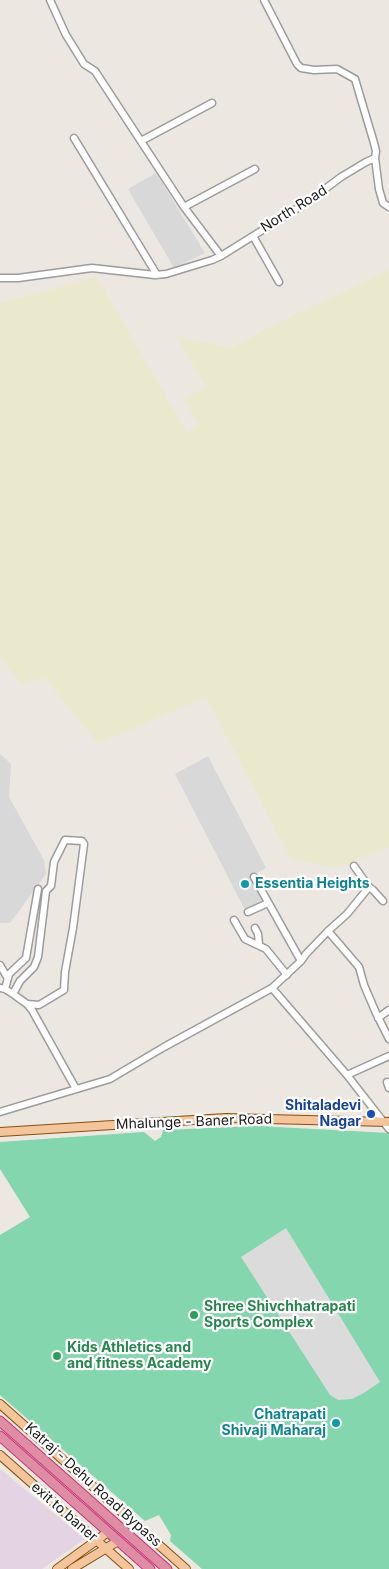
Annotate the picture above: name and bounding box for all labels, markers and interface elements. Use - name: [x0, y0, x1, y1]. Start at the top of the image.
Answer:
- street label: North Road: [258, 182, 330, 236]
- place label: Essentia Heights: [255, 876, 370, 892]
- marker: Essentia Heights: [239, 878, 251, 890]
- place label: Shitaladevi Nagar: [285, 1098, 361, 1130]
- marker: Shitaladevi Nagar: [365, 1108, 377, 1120]
- street label: Mhalunge - Baner Road: [116, 1111, 272, 1133]
- place label: Shree Shivchhatrapati Sports Complex: [204, 1299, 356, 1331]
- marker: Shree Shivchhatrapati Sports Complex: [188, 1309, 200, 1321]
- place label: Kids Athletics and and fitness Academy: [67, 1340, 211, 1372]
- marker: Kids Athletics and and fitness Academy: [51, 1350, 63, 1362]
- place label: Chatrapati Shivaji Maharaj: [222, 1407, 326, 1440]
- marker: Chatrapati Shivaji Maharaj: [330, 1417, 342, 1429]
- street label: Katraj - Dehu Road Bypass: [21, 1419, 165, 1551]
- street label: exit to baner: [27, 1479, 101, 1545]

